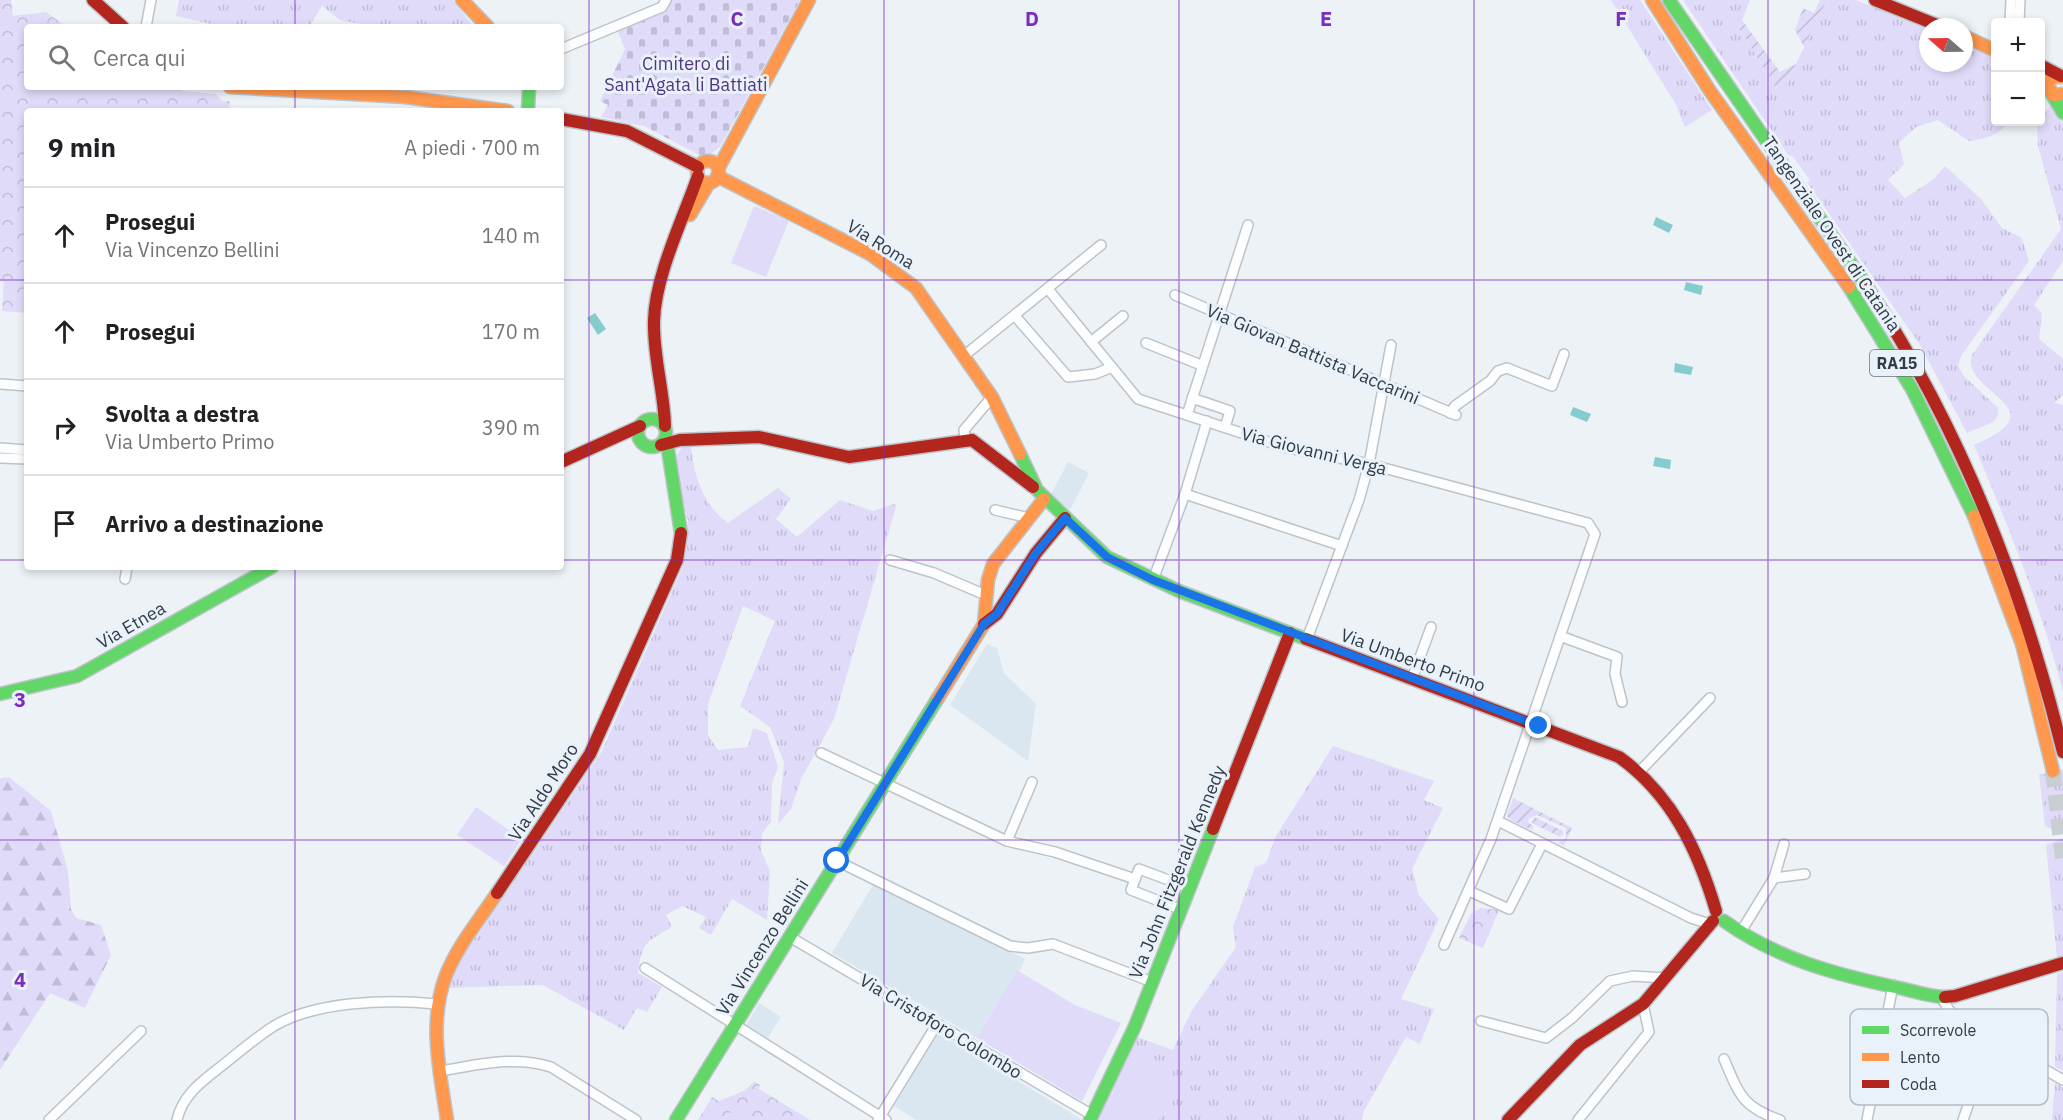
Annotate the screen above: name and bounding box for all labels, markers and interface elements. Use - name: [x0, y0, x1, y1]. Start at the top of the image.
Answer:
- text: C: [730, 5, 744, 32]
- text: D: [1025, 5, 1039, 32]
- text: E: [1320, 5, 1332, 32]
- text: F: [1615, 5, 1627, 32]
- north arrow: [1919, 18, 1973, 72]
- map controls: [1991, 18, 2045, 126]
- button: +: [1991, 18, 2045, 72]
- search box: [24, 24, 564, 90]
- icon: search: [45, 41, 78, 74]
- text: Cerca qui: [93, 43, 185, 72]
- park label: Cimitero di Sant'Agata li Battiati: [604, 52, 768, 96]
- button: −: [1991, 72, 2045, 126]
- text: 9 min: [48, 130, 116, 164]
- street label: Tangenziale Ovest di Catania: [1758, 132, 1906, 336]
- text: A piedi · 700 m: [404, 134, 540, 161]
- text: Prosegui: [105, 207, 195, 236]
- street label: Via Roma: [843, 214, 920, 274]
- icon: ahead: [48, 219, 81, 252]
- text: 140 m: [482, 222, 540, 249]
- text: Via Vincenzo Bellini: [105, 236, 280, 263]
- street label: Via Giovan Battista Vaccarini: [1203, 299, 1423, 409]
- icon: ahead: [48, 315, 81, 348]
- text: Prosegui: [105, 317, 195, 346]
- text: 170 m: [482, 318, 540, 345]
- road number: RA15: [1870, 350, 1924, 376]
- text: Svolta a destra: [105, 399, 259, 428]
- icon: right: [48, 411, 81, 444]
- text: 390 m: [482, 414, 540, 441]
- street label: Via Giovanni Verga: [1239, 422, 1390, 480]
- text: Via Umberto Primo: [105, 428, 274, 455]
- icon: arrive: [48, 507, 81, 540]
- text: Arrivo a destinazione: [105, 509, 324, 538]
- street label: Via Etnea: [92, 596, 170, 654]
- street label: Via Umberto Primo: [1337, 623, 1489, 697]
- text: 3: [14, 686, 26, 713]
- route end: [1525, 712, 1551, 738]
- street label: Via Aldo Moro: [503, 739, 583, 845]
- street label: Via John Fitzgerald Kennedy: [1124, 762, 1230, 982]
- route start: [823, 847, 849, 873]
- street label: Via Vincenzo Bellini: [711, 874, 813, 1020]
- text: 4: [14, 966, 26, 993]
- street label: Via Cristoforo Colombo: [856, 968, 1026, 1084]
- legend: [1850, 1009, 2048, 1105]
- text: Scorrevole: [1900, 1020, 1977, 1040]
- text: Lento: [1900, 1047, 1940, 1067]
- text: Coda: [1900, 1074, 1937, 1094]

